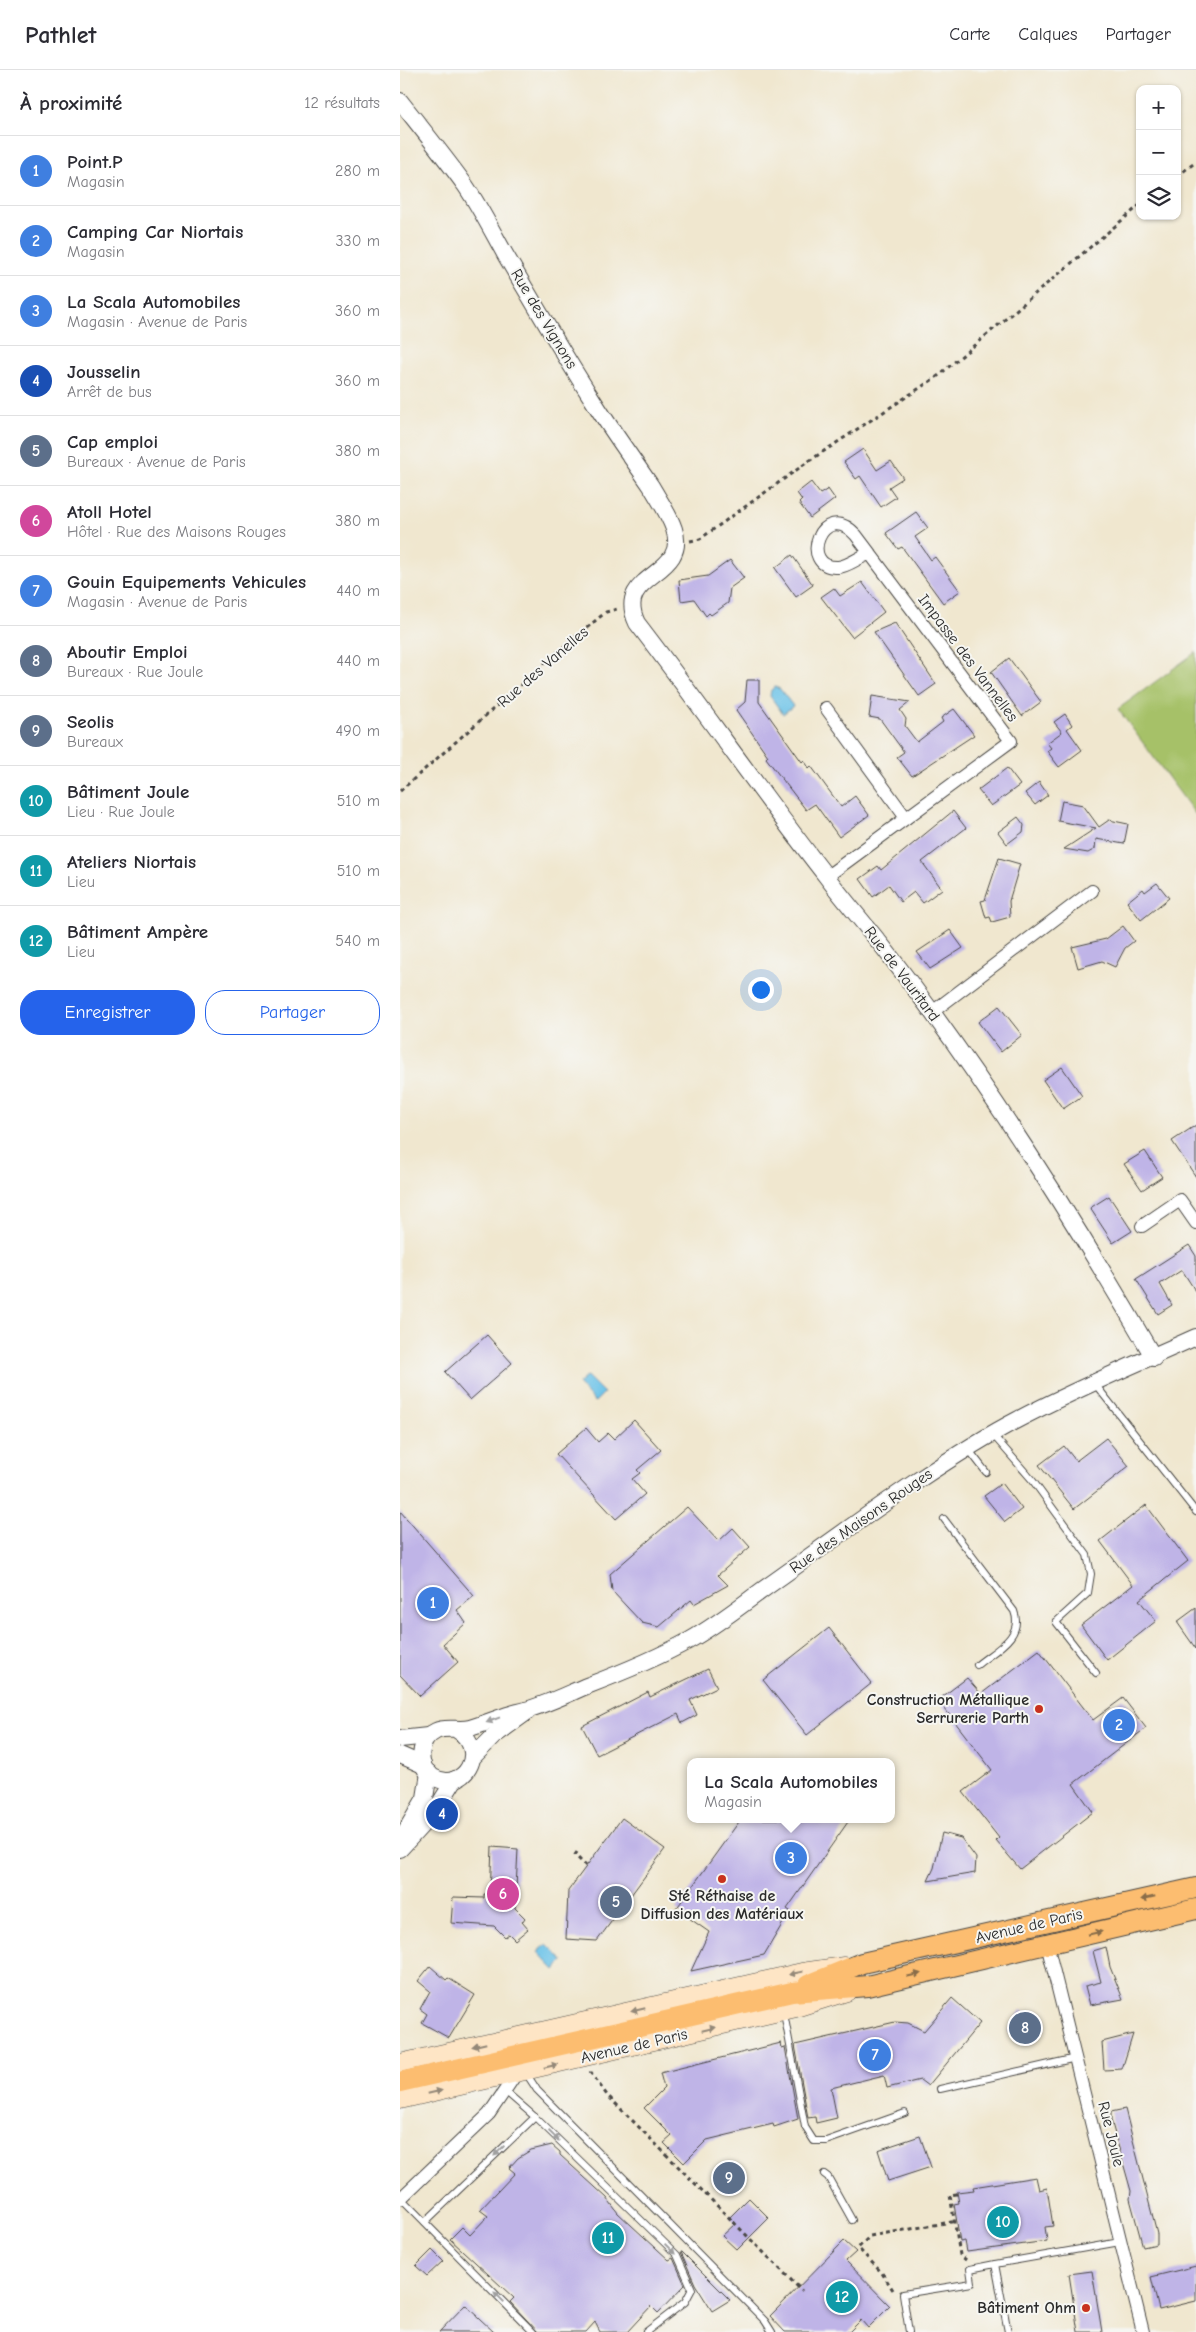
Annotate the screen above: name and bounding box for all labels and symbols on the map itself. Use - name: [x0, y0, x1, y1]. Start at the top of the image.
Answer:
- street label: Rue des Vignons: [507, 266, 581, 372]
- street label: Impasse des Vannelles: [914, 591, 1022, 725]
- street label: Rue des Vanelles: [494, 623, 592, 711]
- street label: Rue de Vauritard: [861, 923, 943, 1025]
- your location: [748, 977, 774, 1003]
- street label: Rue des Maisons Rouges: [786, 1465, 936, 1577]
- pin: 1: [417, 1584, 449, 1622]
- place label: Construction Métallique Serrurerie Parth: [867, 1691, 1029, 1727]
- marker: Construction Métallique Serrurerie Parth: [1033, 1703, 1045, 1715]
- pin: 2: [1103, 1706, 1135, 1744]
- one-way arrow: [486, 1716, 500, 1724]
- pin: 4: [426, 1795, 458, 1833]
- pin: 3: [775, 1839, 807, 1877]
- marker: Sté Réthaise de Diffusion des Matériaux: [716, 1873, 728, 1885]
- pin: 6: [487, 1875, 519, 1913]
- pin: 5: [600, 1883, 632, 1921]
- place label: Sté Réthaise de Diffusion des Matériaux: [641, 1887, 804, 1923]
- one-way arrow: [1141, 1894, 1156, 1902]
- street label: Avenue de Paris: [974, 1905, 1085, 1947]
- one-way arrow: [1087, 1929, 1102, 1937]
- one-way arrow: [789, 1969, 804, 1977]
- one-way arrow: [907, 1971, 922, 1979]
- one-way arrow: [630, 2006, 645, 2014]
- pin: 8: [1009, 2009, 1041, 2047]
- street label: Avenue de Paris: [579, 2025, 690, 2067]
- one-way arrow: [702, 2025, 717, 2033]
- pin: 7: [859, 2036, 891, 2074]
- one-way arrow: [472, 2041, 487, 2049]
- one-way arrow: [543, 2062, 558, 2070]
- one-way arrow: [427, 2088, 442, 2096]
- street label: Rue Joule: [1094, 2100, 1128, 2168]
- one-way arrow: [547, 2130, 559, 2142]
- one-way arrow: [494, 2145, 506, 2157]
- pin: 9: [713, 2159, 745, 2197]
- pin: 10: [987, 2203, 1019, 2241]
- pin: 11: [592, 2219, 624, 2257]
- one-way arrow: [664, 2243, 676, 2255]
- pin: 12: [826, 2278, 858, 2316]
- one-way arrow: [493, 2292, 505, 2304]
- place label: Bâtiment Ohm: [977, 2299, 1076, 2317]
- marker: Bâtiment Ohm: [1080, 2302, 1092, 2314]

